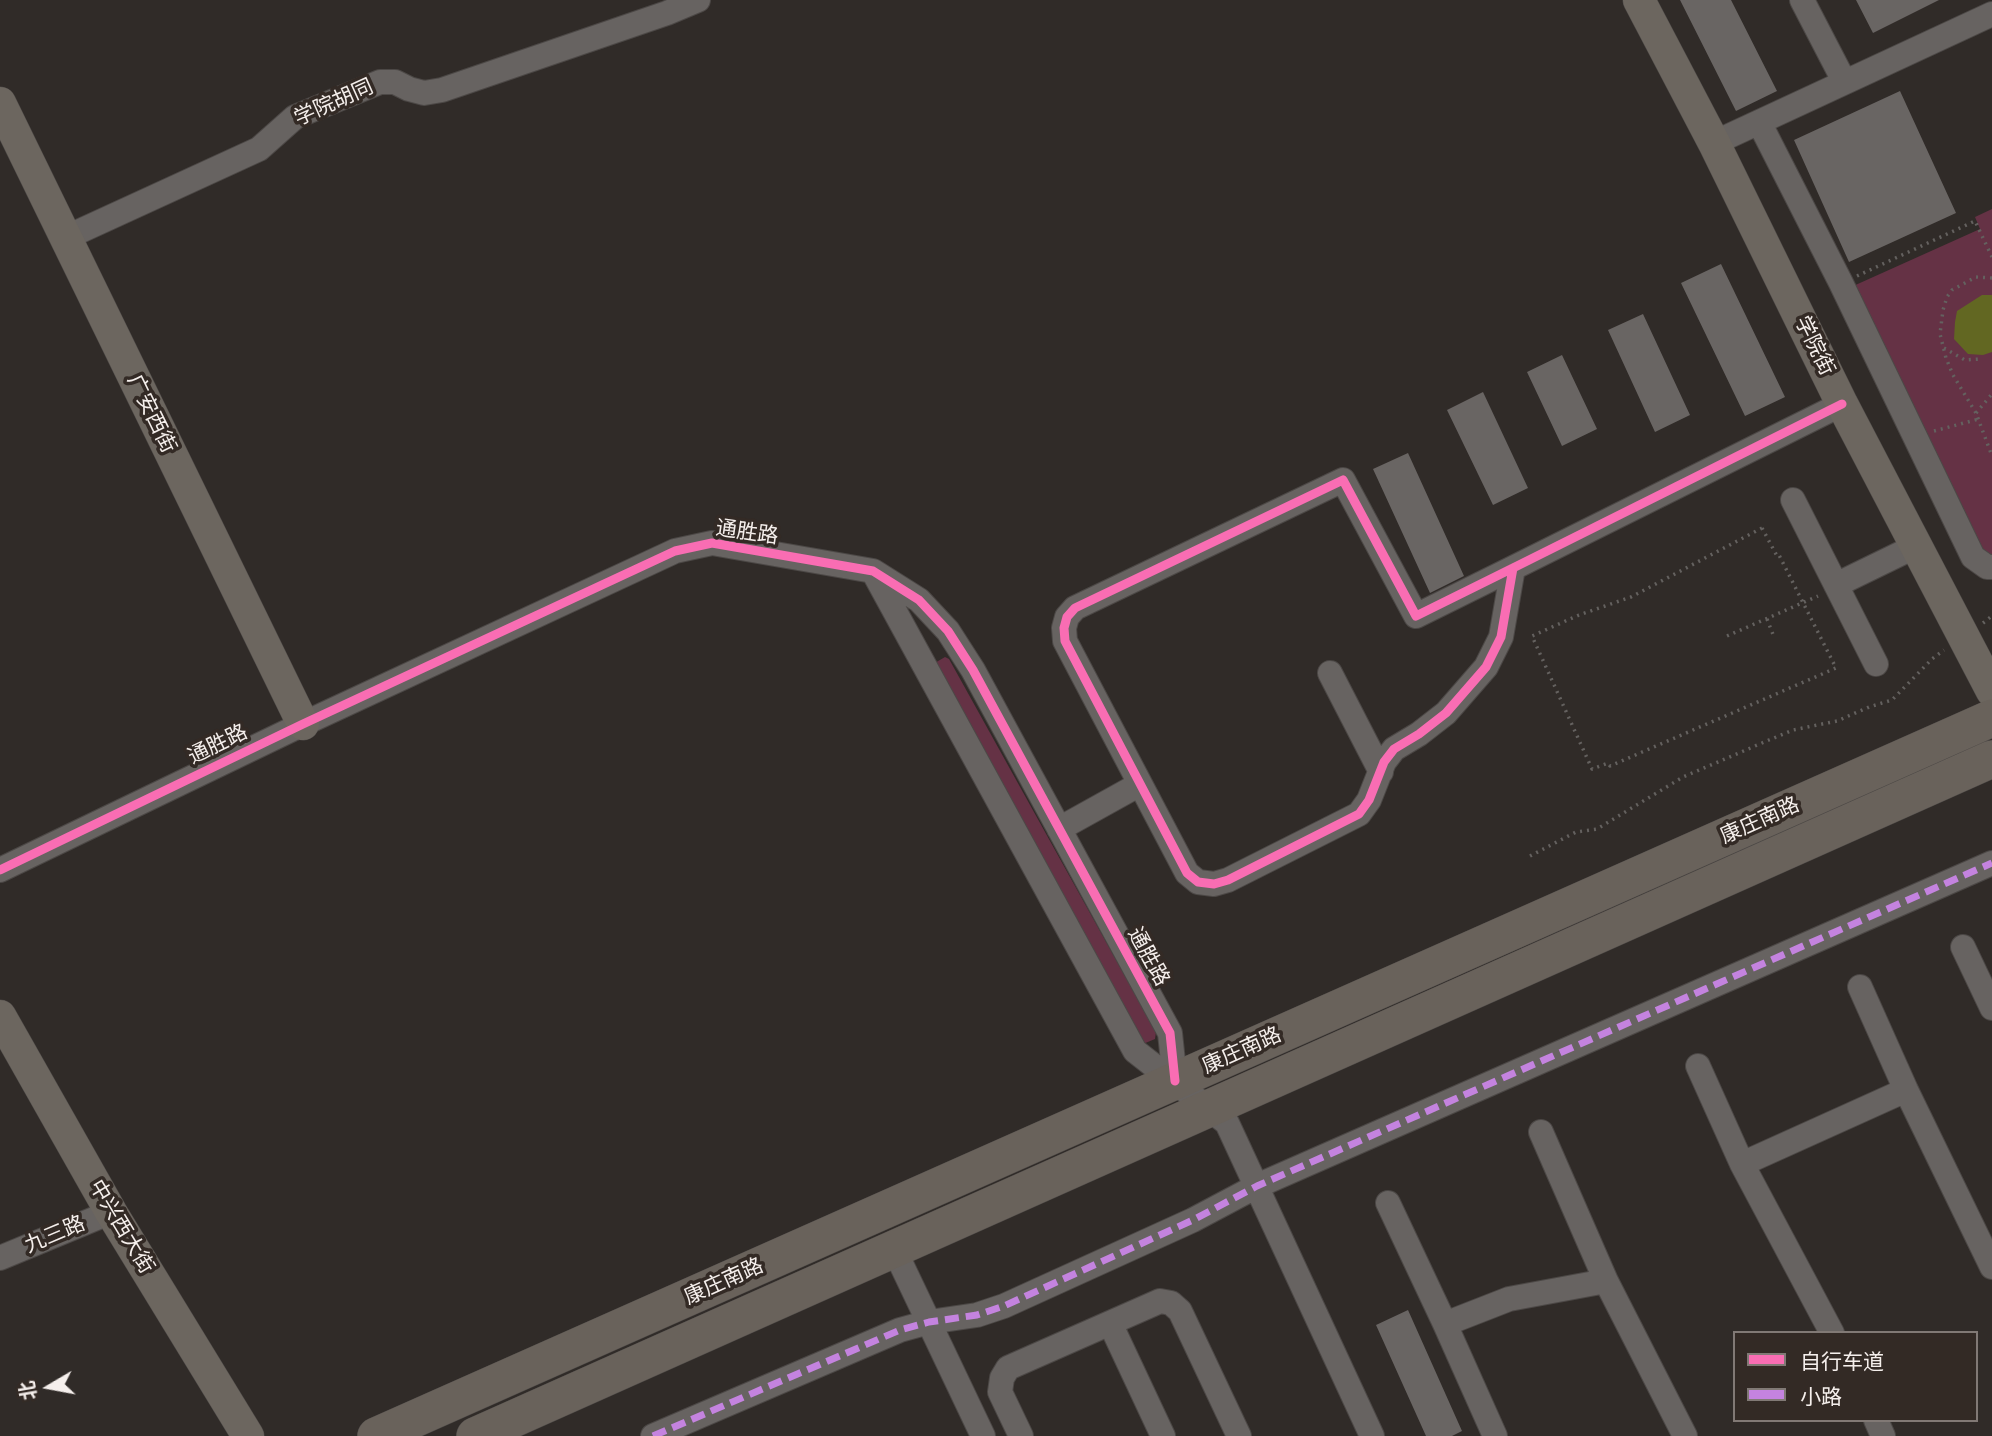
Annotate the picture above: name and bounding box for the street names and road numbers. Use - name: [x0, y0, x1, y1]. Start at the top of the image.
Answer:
- street label: 学院胡同: [291, 74, 377, 132]
- street label: 学院街: [1789, 312, 1839, 380]
- street label: 广安西街: [121, 371, 181, 457]
- street label: 通胜路: [714, 516, 780, 550]
- street label: 通胜路: [184, 720, 252, 770]
- street label: 康庄南路: [1717, 792, 1803, 850]
- street label: 通胜路: [1122, 923, 1174, 991]
- street label: 康庄南路: [1199, 1022, 1285, 1080]
- street label: 中兴西大街: [83, 1176, 159, 1278]
- street label: 九三路: [21, 1211, 89, 1259]
- street label: 康庄南路: [681, 1253, 767, 1311]

